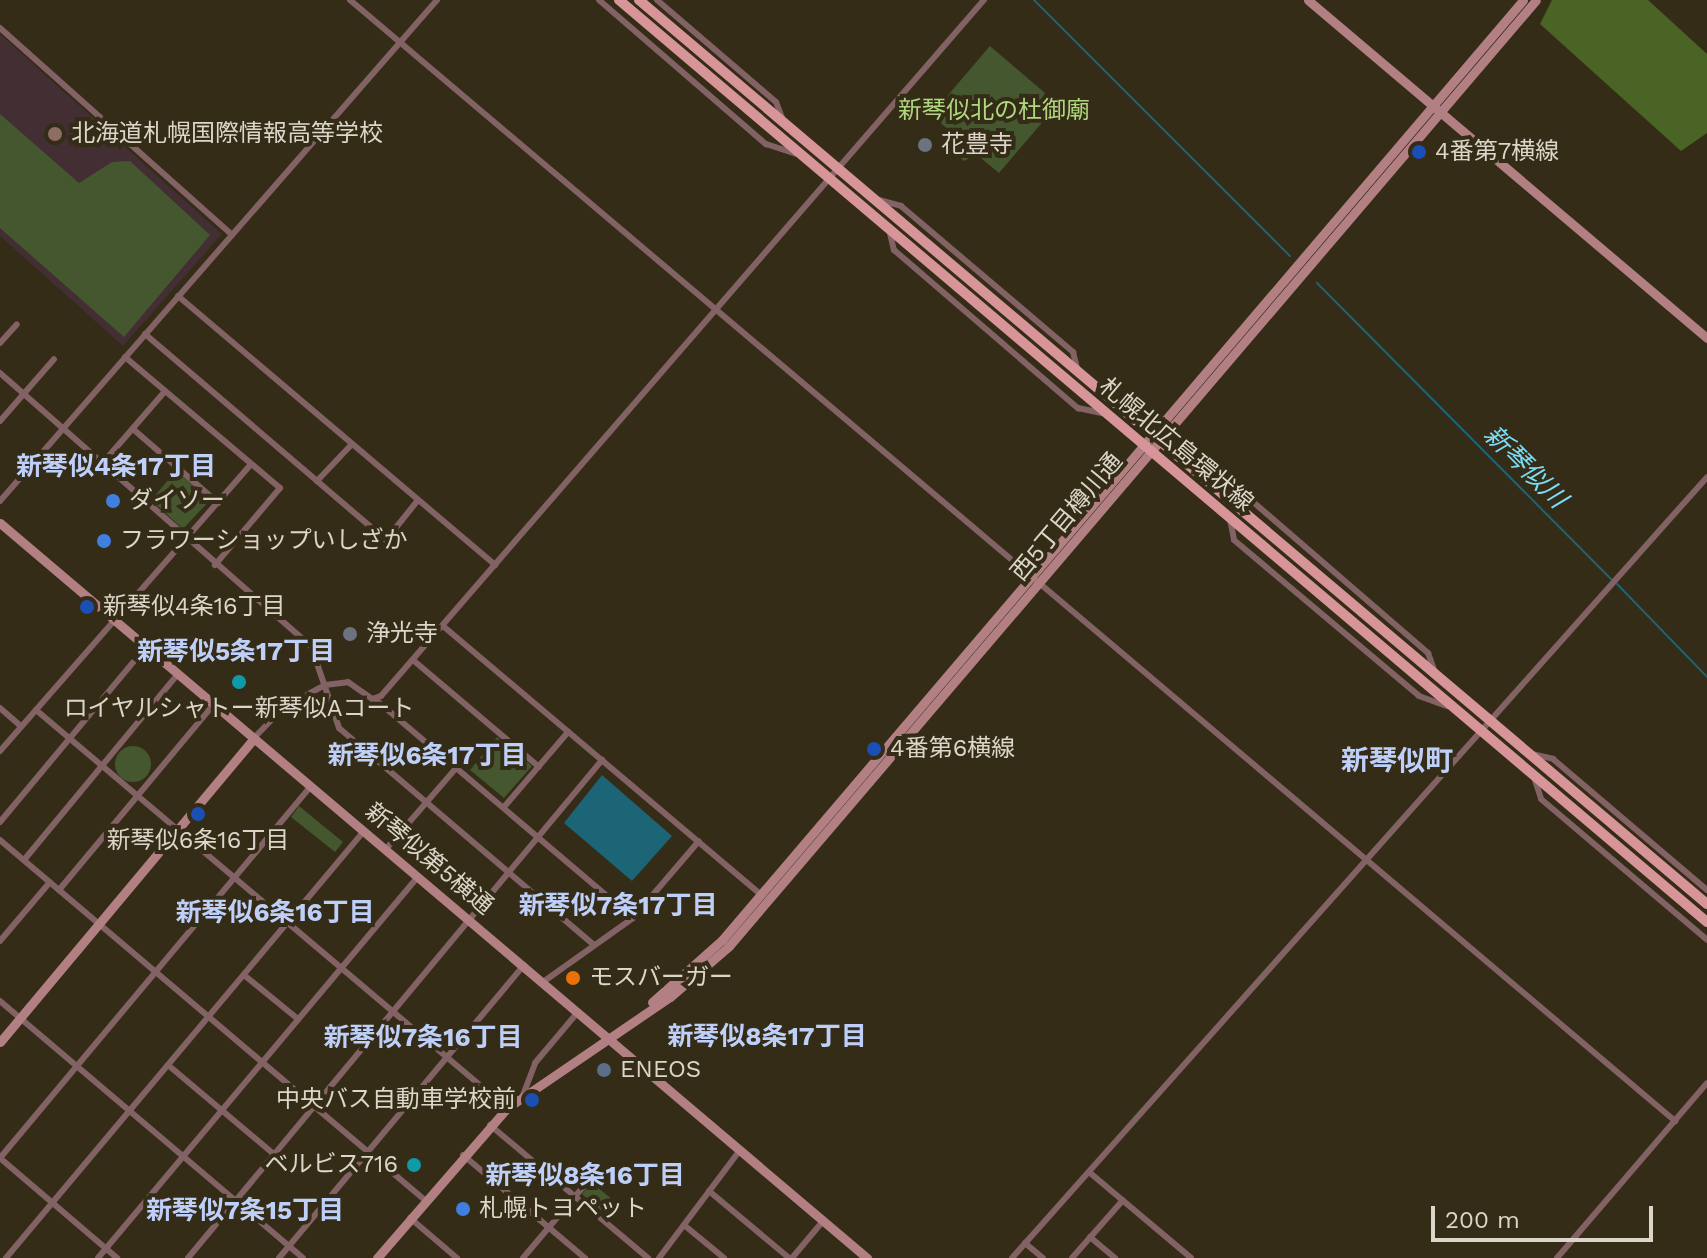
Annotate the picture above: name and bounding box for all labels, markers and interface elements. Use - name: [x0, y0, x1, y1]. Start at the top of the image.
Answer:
- park label: 新琴似北の杜御廟: [898, 97, 1090, 125]
- place label: 北海道札幌国際情報高等学校: [71, 120, 383, 148]
- marker: 北海道札幌国際情報高等学校: [46, 125, 64, 143]
- place label: 花豊寺: [941, 131, 1013, 159]
- marker: 花豊寺: [916, 136, 934, 154]
- place label: 4番第7横線: [1435, 138, 1559, 166]
- marker: 4番第7横線: [1410, 143, 1428, 161]
- street label: 札幌北広島環状線: [1093, 372, 1259, 518]
- water label: 新琴似川: [1477, 419, 1573, 515]
- street label: 西5丁目樽川通: [1005, 447, 1129, 587]
- district label: 新琴似4条17丁目: [16, 451, 216, 483]
- place label: ダイソー: [129, 487, 225, 515]
- marker: ダイソー: [104, 492, 122, 510]
- place label: フラワーショップいしざか: [120, 527, 408, 555]
- marker: フラワーショップいしざか: [95, 532, 113, 550]
- place label: 新琴似4条16丁目: [103, 593, 286, 621]
- marker: 新琴似4条16丁目: [78, 598, 96, 616]
- place label: 浄光寺: [366, 620, 438, 648]
- marker: 浄光寺: [341, 625, 359, 643]
- district label: 新琴似5条17丁目: [137, 636, 335, 668]
- marker: ロイヤルシャトー新琴似Aコート: [230, 673, 248, 691]
- place label: ロイヤルシャトー新琴似Aコート: [63, 695, 415, 723]
- place label: 4番第6横線: [890, 735, 1015, 763]
- district label: 新琴似6条17丁目: [327, 740, 527, 772]
- marker: 4番第6横線: [865, 740, 883, 758]
- district label: 新琴似町: [1341, 744, 1453, 778]
- street label: 新琴似第5横通: [359, 797, 499, 921]
- marker: 新琴似6条16丁目: [189, 805, 207, 823]
- place label: 新琴似6条16丁目: [107, 827, 289, 855]
- district label: 新琴似7条17丁目: [519, 890, 717, 922]
- district label: 新琴似6条16丁目: [175, 897, 375, 929]
- place label: モスバーガー: [589, 964, 733, 992]
- marker: モスバーガー: [564, 969, 582, 987]
- district label: 新琴似8条17丁目: [667, 1021, 867, 1053]
- district label: 新琴似7条16丁目: [323, 1022, 523, 1054]
- place label: ENEOS: [620, 1056, 701, 1084]
- marker: ENEOS: [595, 1061, 613, 1079]
- place label: 中央バス自動車学校前: [276, 1086, 516, 1114]
- marker: 中央バス自動車学校前: [523, 1091, 541, 1109]
- place label: ベルビス716: [265, 1151, 398, 1179]
- marker: ベルビス716: [405, 1156, 423, 1174]
- district label: 新琴似8条16丁目: [485, 1160, 685, 1192]
- scale bar: [1435, 1190, 1657, 1240]
- district label: 新琴似7条15丁目: [146, 1195, 344, 1227]
- place label: 札幌トヨペット: [479, 1195, 647, 1223]
- marker: 札幌トヨペット: [454, 1200, 472, 1218]
- text: 200 m: [1445, 1206, 1520, 1234]

